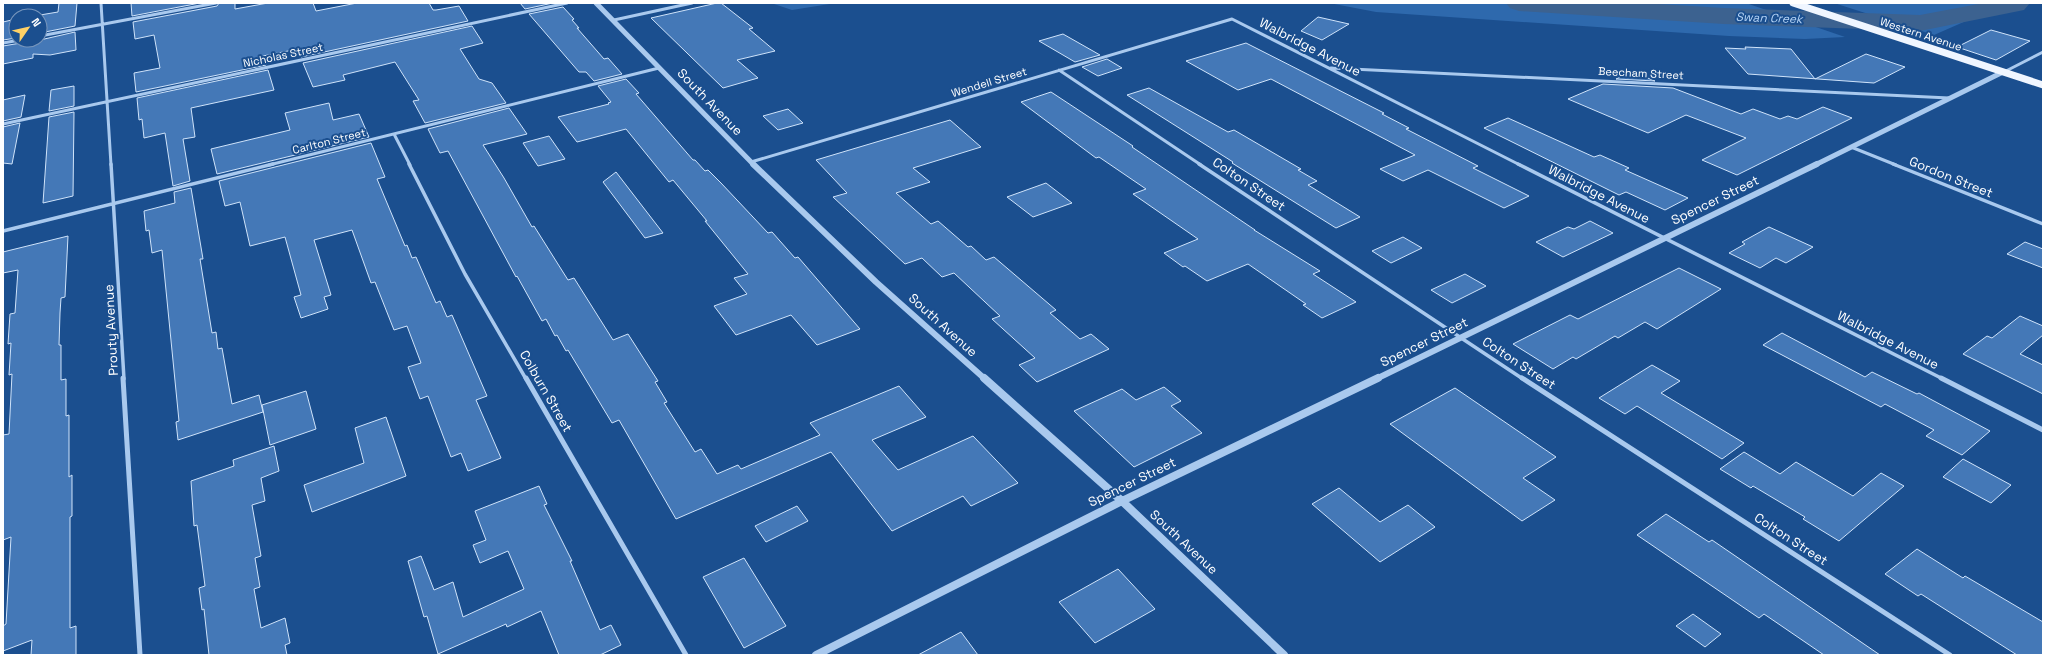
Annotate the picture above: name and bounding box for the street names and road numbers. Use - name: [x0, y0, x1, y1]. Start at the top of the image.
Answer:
- street label: Walbridge Avenue: [1256, 14, 1364, 80]
- street label: Western Avenue: [1878, 14, 1964, 54]
- street label: Nicholas Street: [242, 40, 324, 70]
- street label: Wendell Street: [950, 64, 1028, 100]
- street label: Beecham Street: [1598, 64, 1684, 82]
- street label: South Avenue: [674, 65, 746, 139]
- street label: Carlton Street: [291, 125, 367, 157]
- street label: Gordon Street: [1907, 152, 1995, 202]
- street label: Colton Street: [1209, 153, 1289, 215]
- street label: Walbridge Avenue: [1545, 161, 1653, 227]
- street label: Spencer Street: [1668, 171, 1762, 229]
- street label: Prouty Avenue: [100, 284, 122, 376]
- street label: South Avenue: [905, 290, 981, 360]
- street label: Walbridge Avenue: [1834, 307, 1942, 373]
- street label: Spencer Street: [1377, 313, 1471, 371]
- street label: Colton Street: [1479, 333, 1559, 393]
- street label: Colburn Street: [516, 347, 576, 435]
- street label: Spencer Street: [1085, 453, 1179, 511]
- street label: South Avenue: [1146, 506, 1222, 578]
- street label: Colton Street: [1751, 509, 1831, 569]

